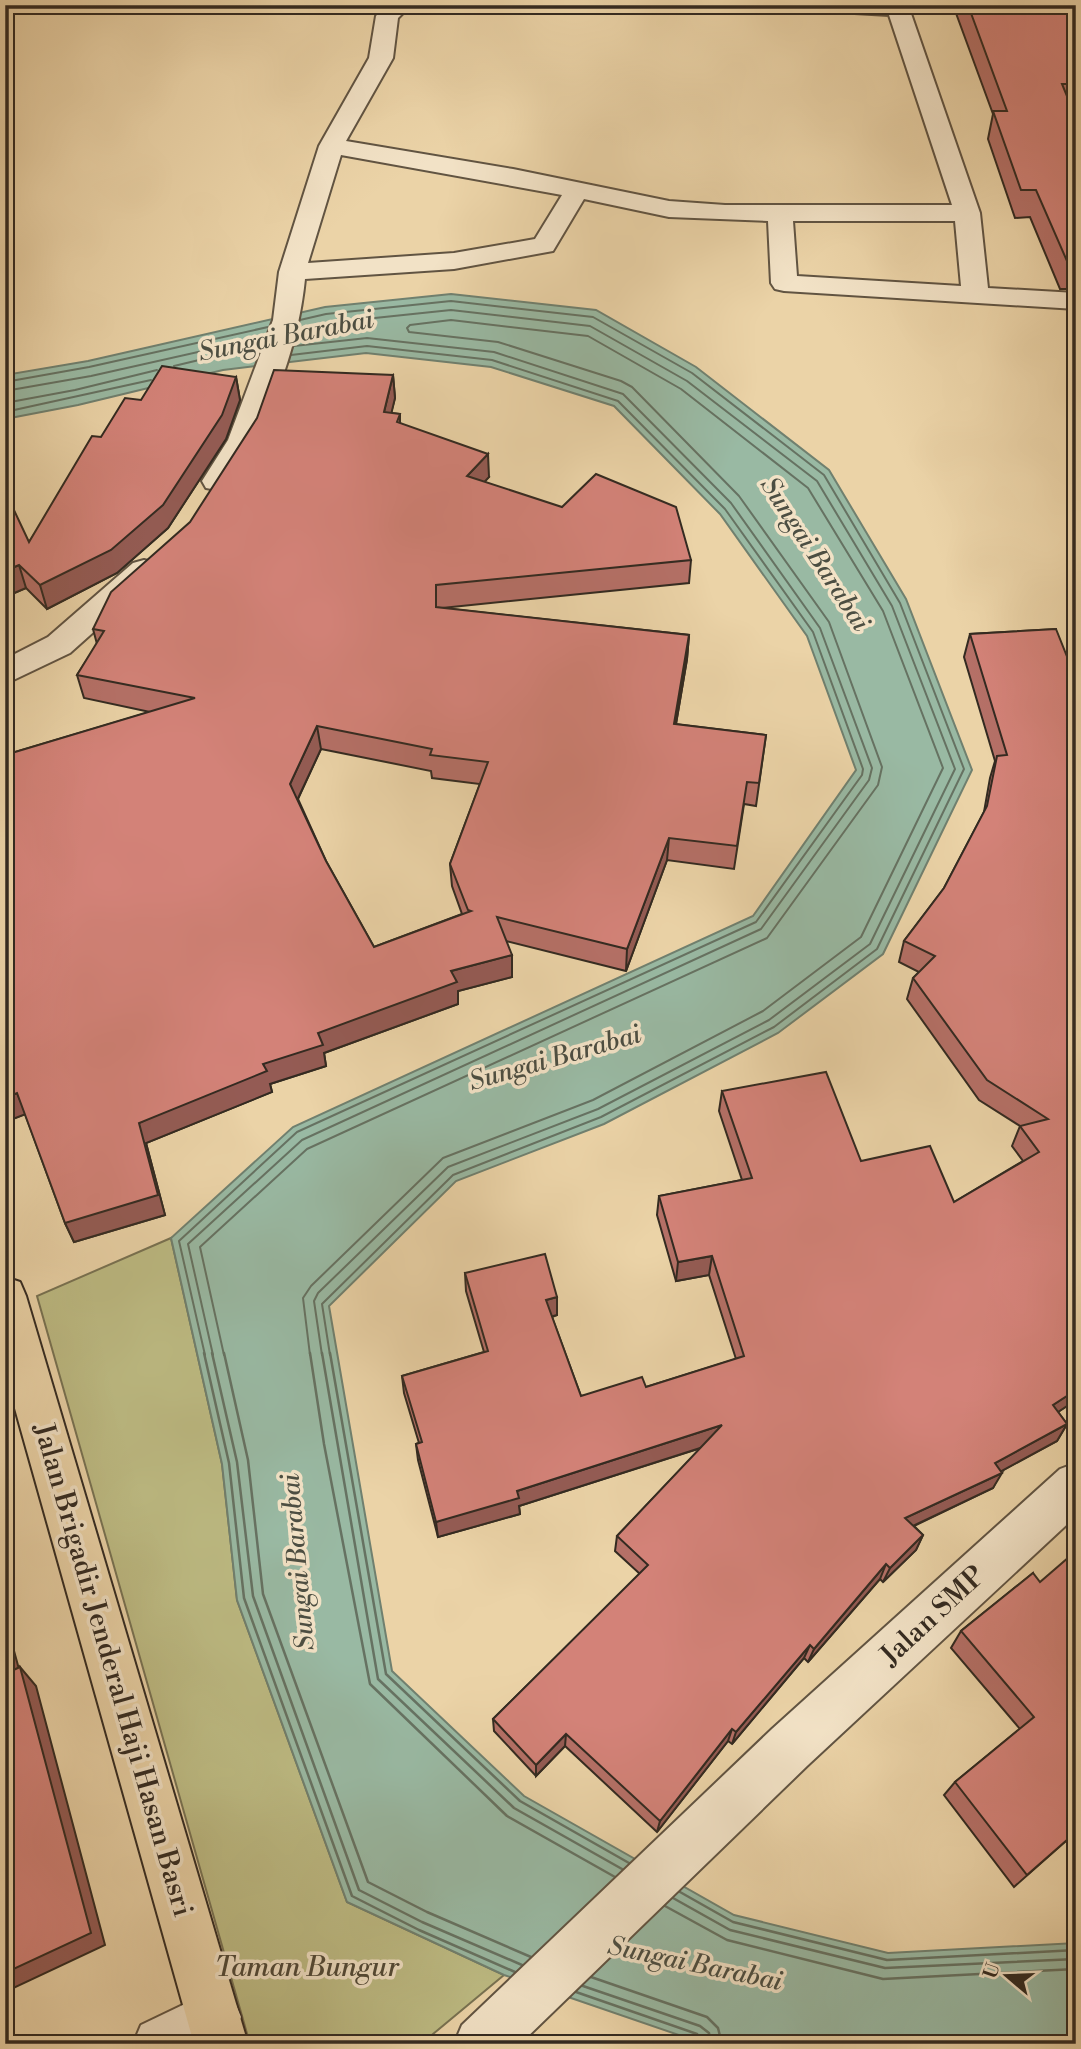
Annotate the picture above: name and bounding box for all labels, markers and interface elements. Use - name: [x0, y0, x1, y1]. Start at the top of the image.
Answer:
- water label: Sungai Barabai: [196, 303, 377, 369]
- water label: Sungai Barabai: [753, 471, 877, 638]
- water label: Sungai Barabai: [465, 1018, 646, 1098]
- street label: Jalan Brigadir Jenderal Haji Hasan Basri: [25, 1418, 200, 1921]
- water label: Sungai Barabai: [274, 1471, 322, 1652]
- street label: Jalan SMP: [872, 1559, 993, 1674]
- water label: Sungai Barabai: [605, 1930, 786, 1998]
- north arrow: [972, 1940, 1042, 2010]
- park label: Taman Bungur: [215, 1950, 400, 1985]
- text: U: [978, 1960, 1006, 1982]

